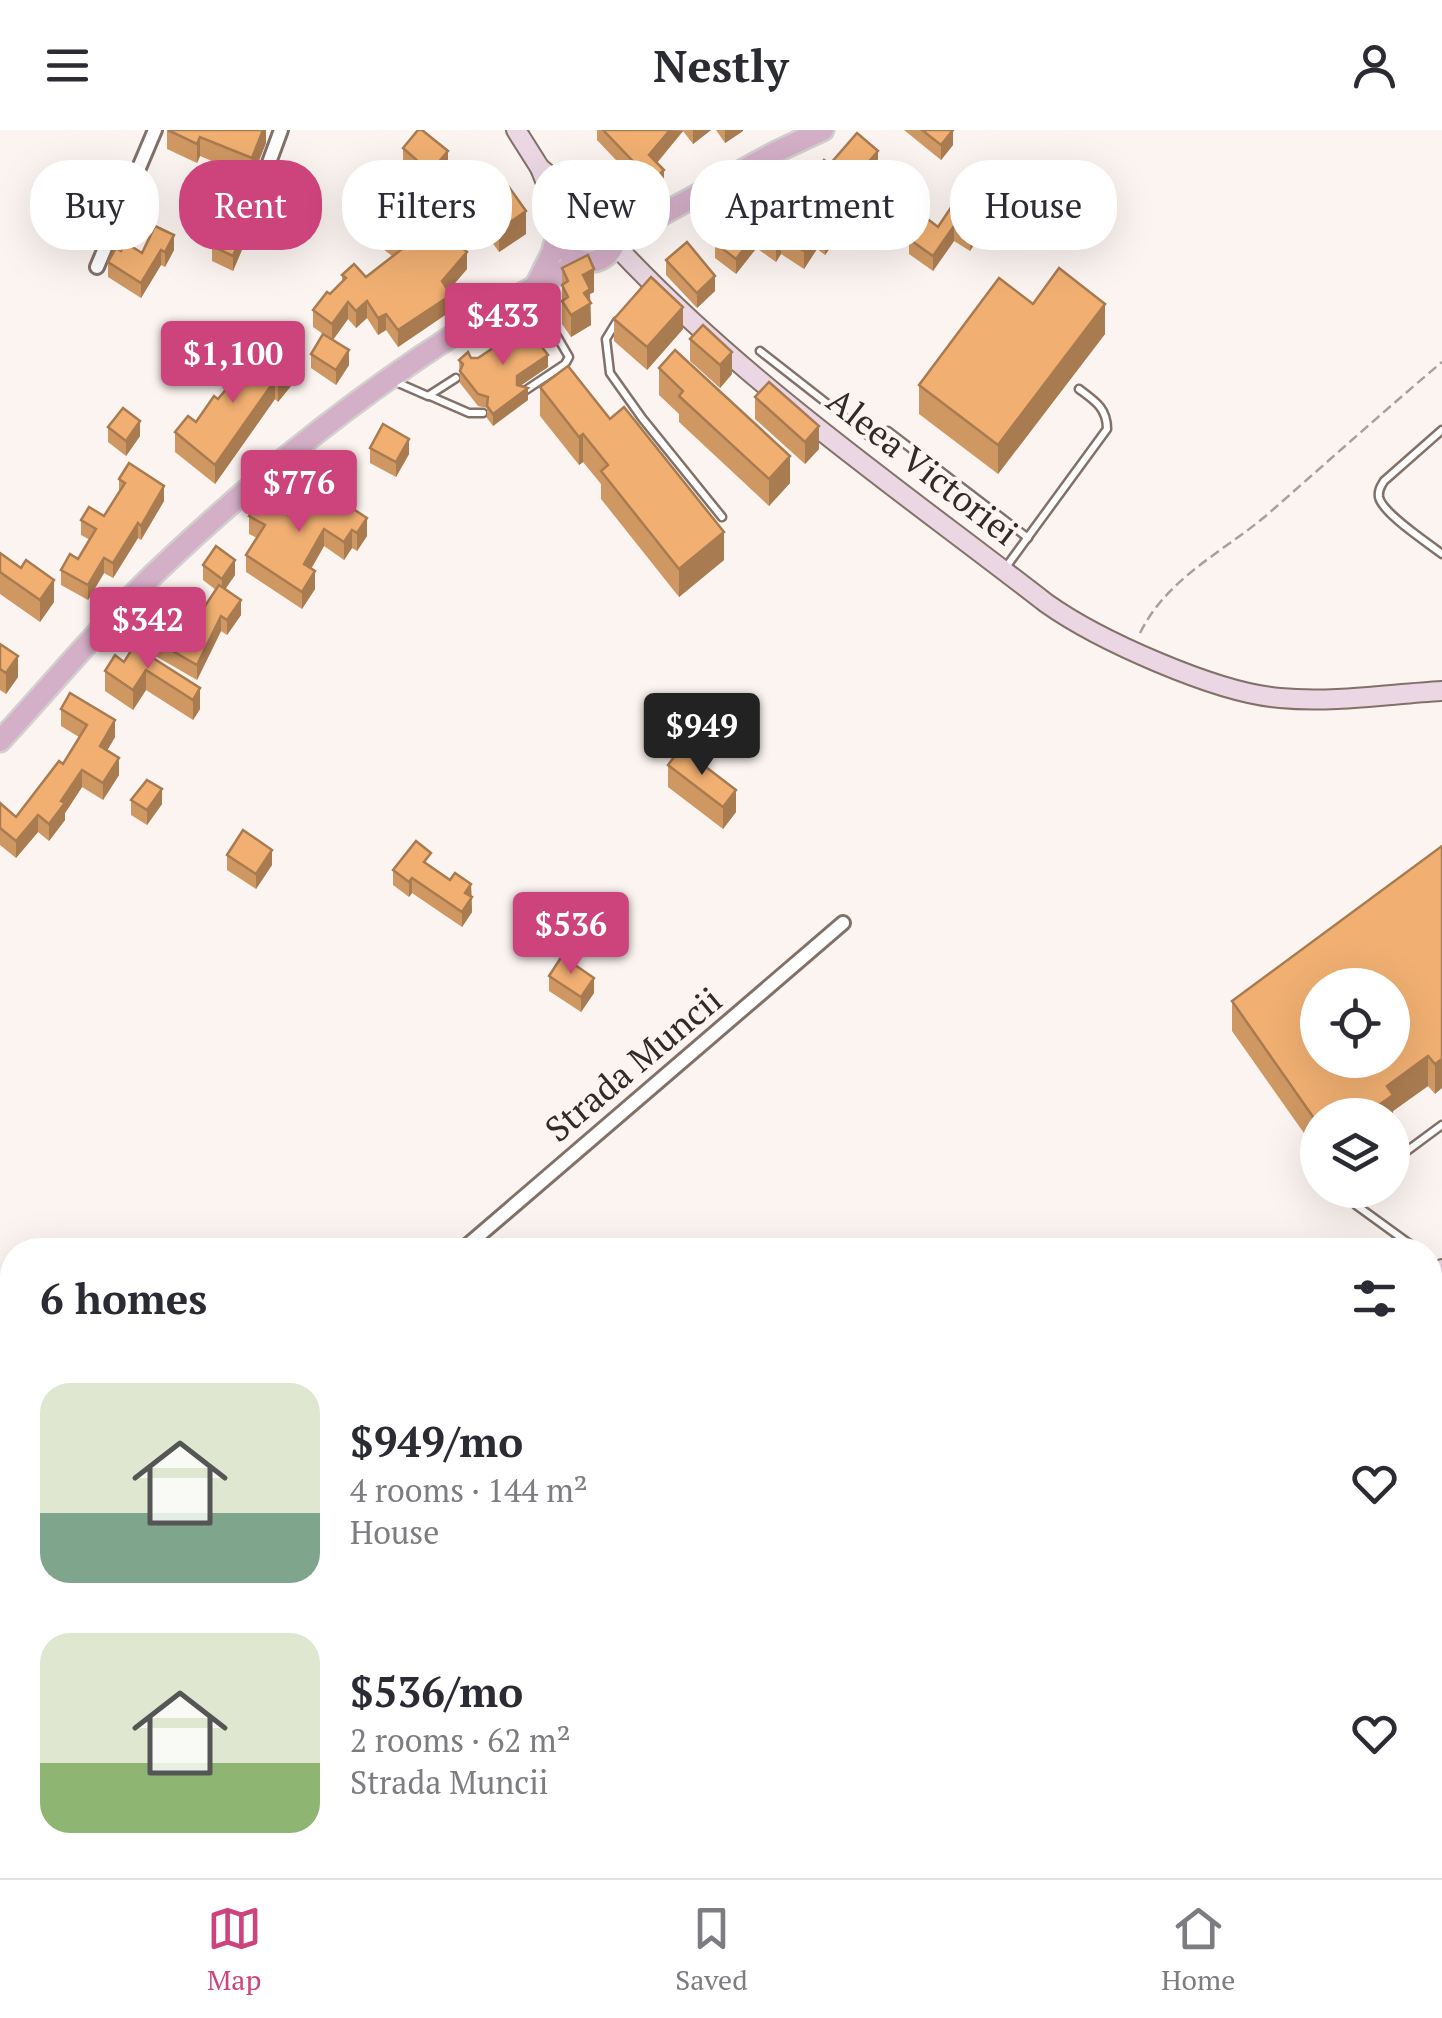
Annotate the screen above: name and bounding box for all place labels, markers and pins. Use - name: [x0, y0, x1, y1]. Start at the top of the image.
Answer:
- pin: $433: [444, 283, 562, 368]
- pin: $1,100: [152, 321, 314, 406]
- pin: $776: [240, 450, 358, 535]
- pin: $342: [89, 587, 207, 672]
- pin: $949: [643, 693, 761, 778]
- pin: $536: [512, 892, 630, 977]

